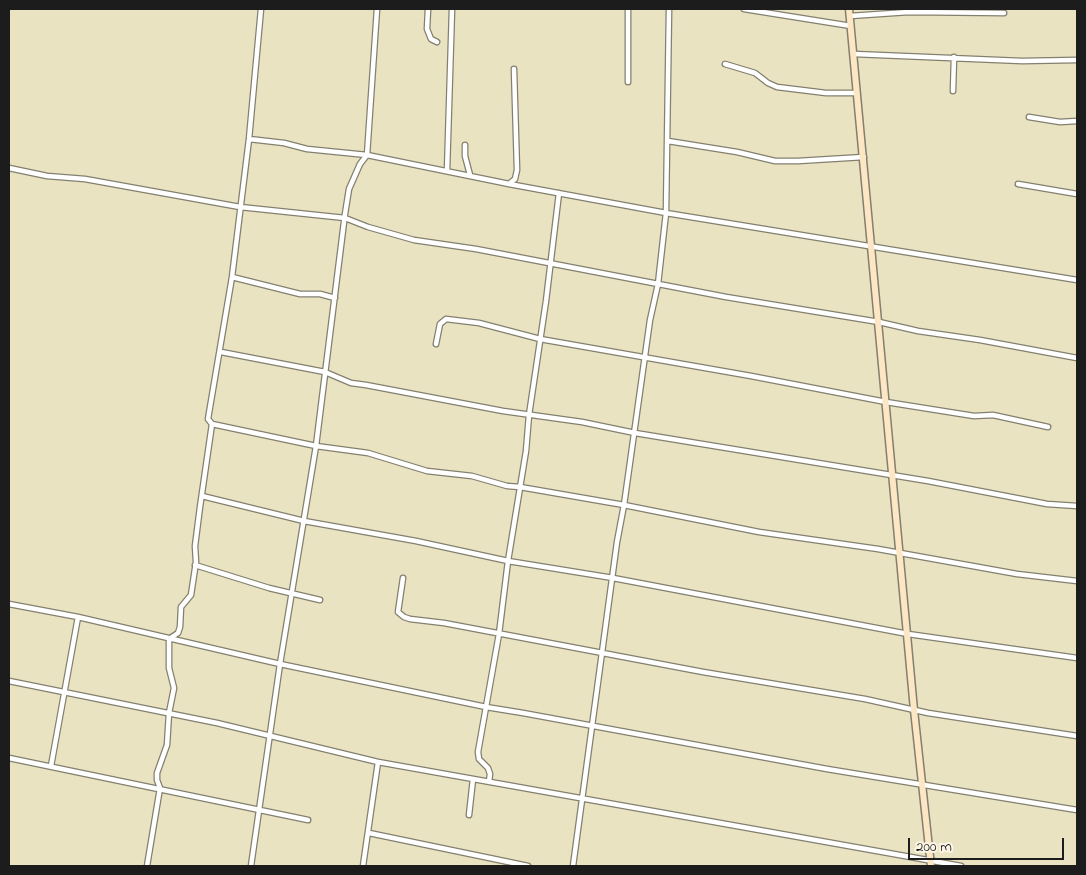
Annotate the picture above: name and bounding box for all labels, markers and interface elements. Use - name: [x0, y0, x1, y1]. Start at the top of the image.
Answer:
- scale bar: [911, 828, 1067, 860]
- text: 200 m: [916, 836, 952, 858]

